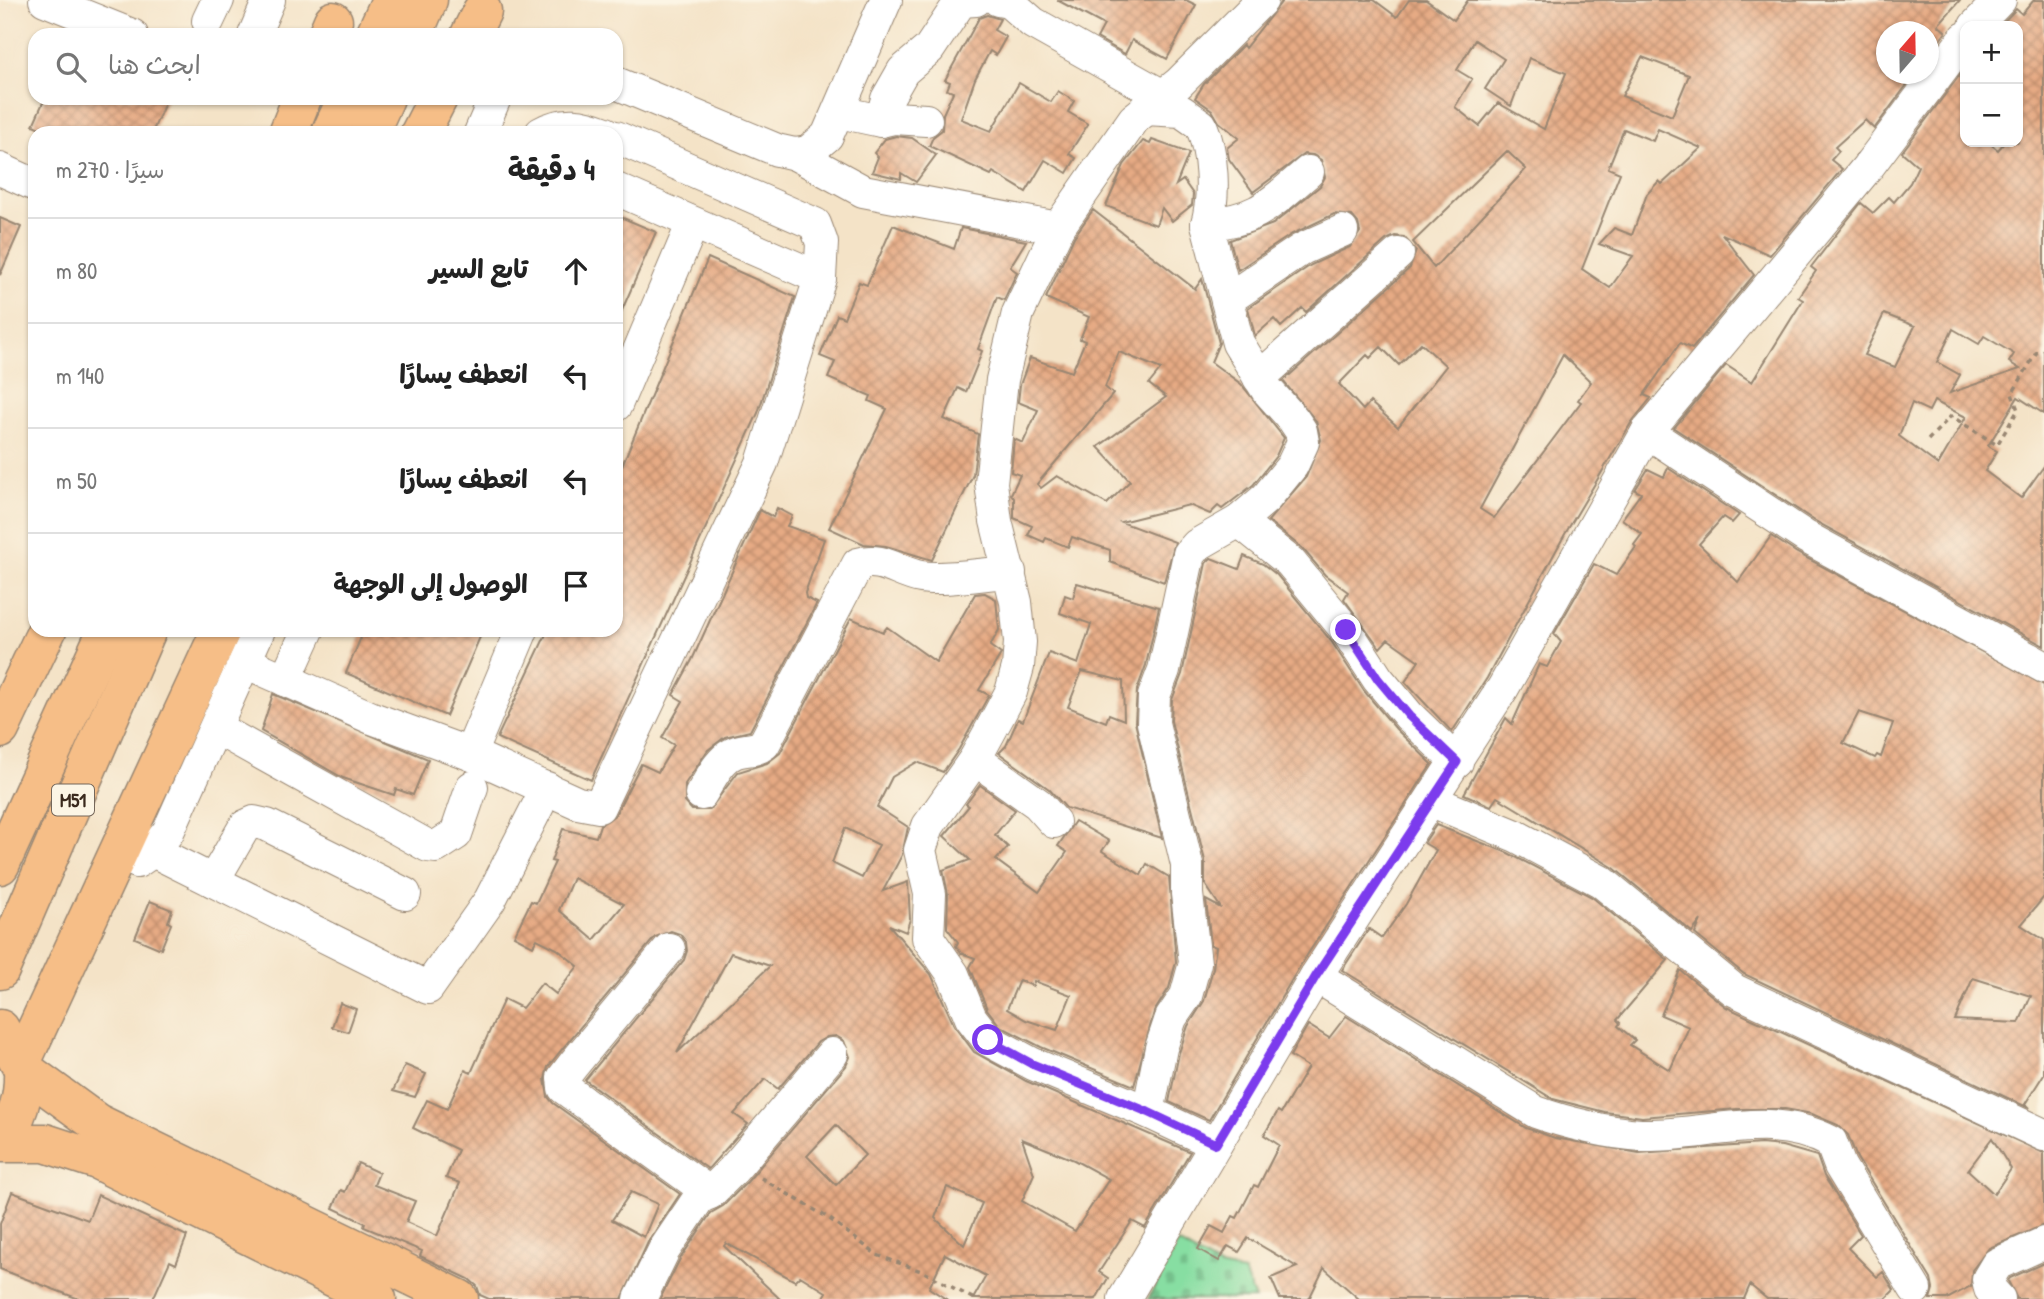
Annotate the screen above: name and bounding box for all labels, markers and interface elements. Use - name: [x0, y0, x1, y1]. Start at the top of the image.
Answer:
- north arrow: [1876, 21, 1939, 84]
- map controls: [1960, 21, 2023, 147]
- button: +: [1960, 21, 2023, 84]
- search box: [28, 28, 623, 105]
- text: ابحث هنا: [108, 47, 201, 82]
- icon: search: [52, 48, 90, 86]
- button: −: [1960, 84, 2023, 147]
- text: 4 دقيقة: [508, 149, 595, 189]
- text: سيرًا · 270 m: [56, 154, 165, 185]
- text: تابع السير: [429, 251, 528, 286]
- icon: ahead: [557, 252, 595, 290]
- text: 80 m: [56, 255, 97, 286]
- text: انعطف يسارًا: [399, 356, 528, 391]
- icon: left: [557, 357, 595, 395]
- text: 140 m: [56, 360, 104, 391]
- text: انعطف يسارًا: [399, 461, 528, 496]
- icon: left: [557, 462, 595, 500]
- text: 50 m: [56, 465, 97, 496]
- text: الوصول إلى الوجهة: [333, 566, 528, 601]
- icon: arrive: [557, 567, 595, 605]
- route end: [1330, 614, 1361, 645]
- road number: M51: [52, 785, 94, 816]
- route start: [972, 1024, 1003, 1055]

